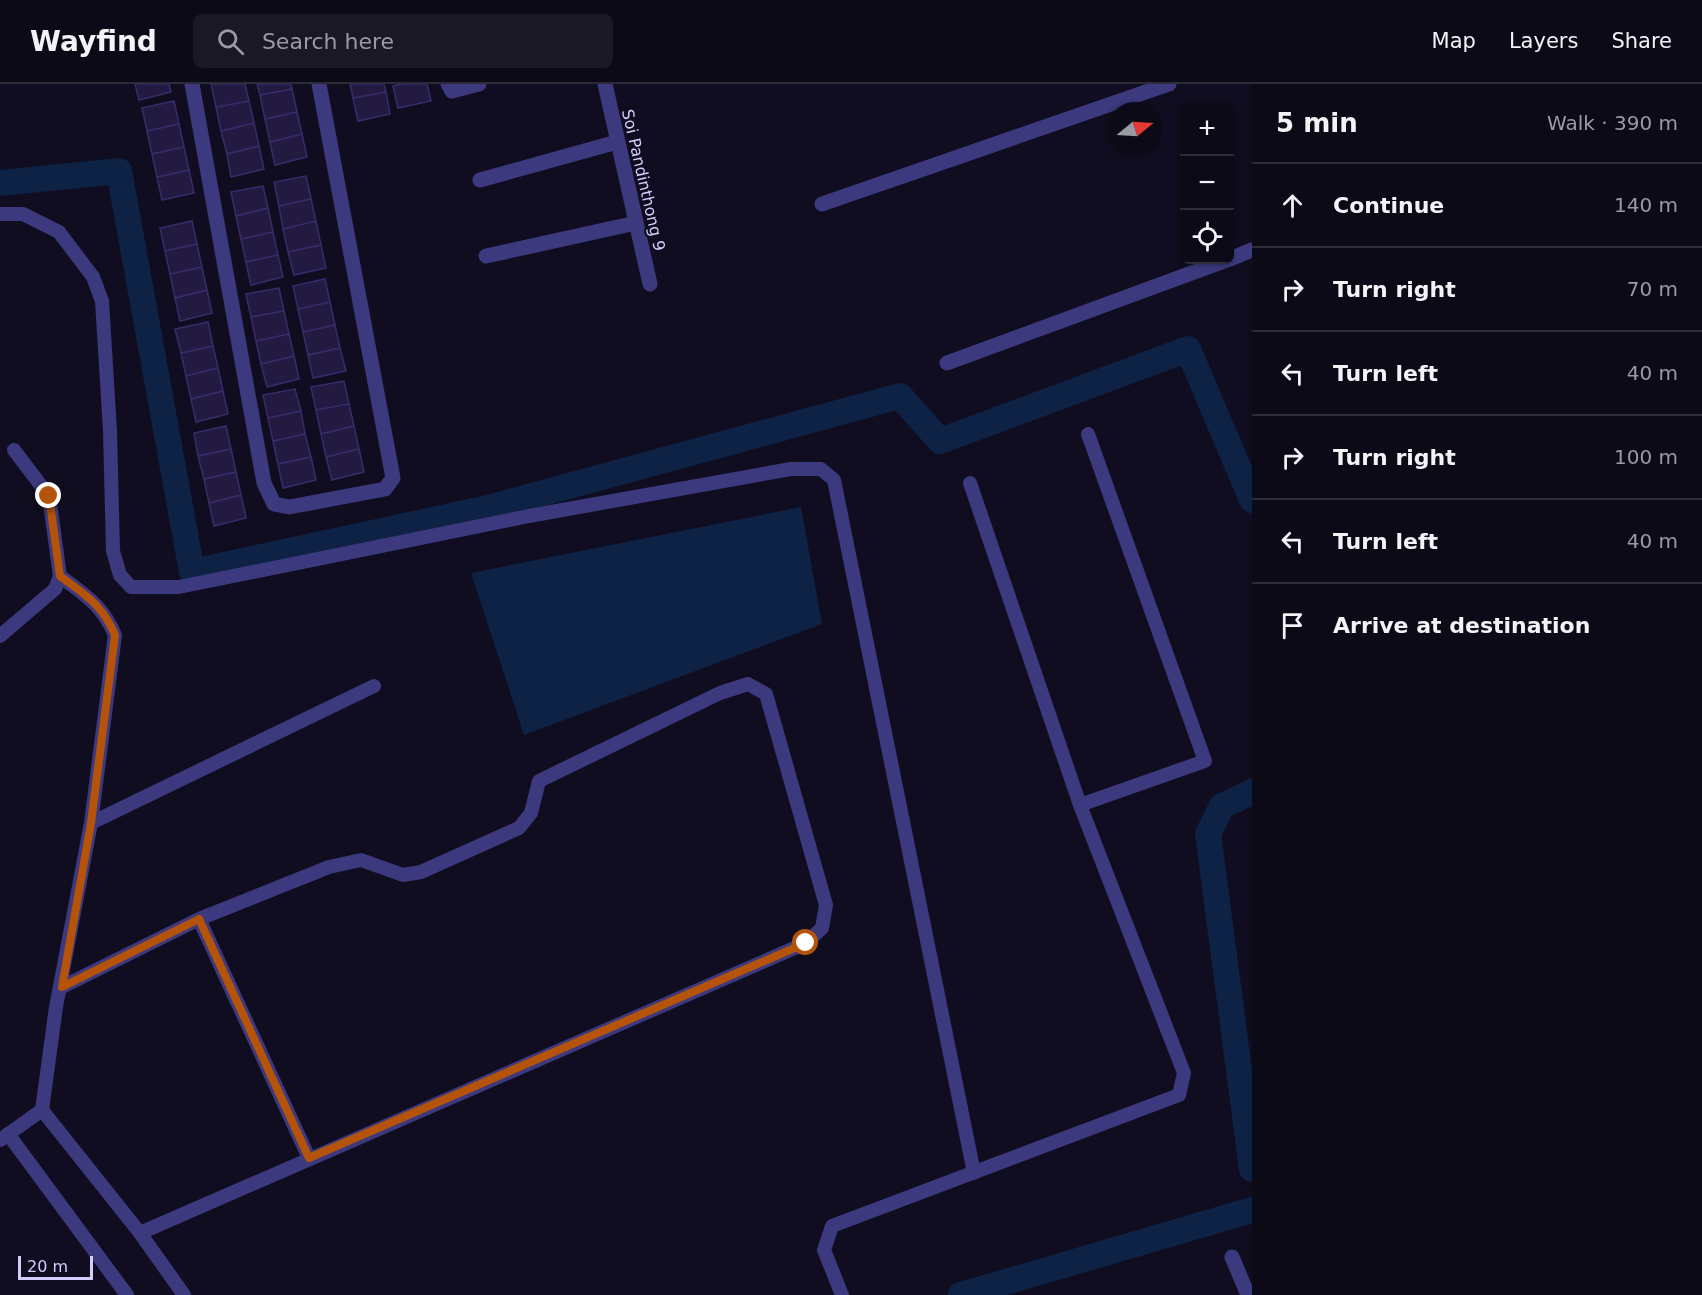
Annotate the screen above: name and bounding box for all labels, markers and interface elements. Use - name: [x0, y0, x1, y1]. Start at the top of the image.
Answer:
- search box: [193, 14, 613, 68]
- text: Wayfind: [30, 25, 157, 58]
- icon: search: [214, 25, 247, 58]
- text: Search here: [262, 29, 394, 54]
- text: Map: [1432, 29, 1476, 53]
- text: Layers: [1509, 29, 1578, 53]
- text: Share: [1611, 29, 1672, 53]
- north arrow: [1108, 102, 1162, 156]
- map controls: [1180, 102, 1234, 264]
- button: +: [1180, 102, 1234, 156]
- street label: Soi Pandinthong 9: [618, 107, 669, 253]
- text: 5 min: [1276, 108, 1358, 138]
- text: Walk · 390 m: [1547, 111, 1678, 135]
- button: −: [1180, 156, 1234, 210]
- icon: ahead: [1276, 189, 1309, 222]
- text: Continue: [1333, 193, 1444, 218]
- text: 140 m: [1614, 193, 1678, 217]
- button: locate: [1180, 210, 1234, 264]
- icon: right: [1276, 273, 1309, 306]
- text: Turn right: [1333, 277, 1456, 302]
- text: 70 m: [1627, 277, 1678, 301]
- icon: left: [1276, 357, 1309, 390]
- text: Turn left: [1333, 361, 1438, 386]
- text: 40 m: [1627, 361, 1678, 385]
- icon: right: [1276, 441, 1309, 474]
- text: Turn right: [1333, 445, 1456, 470]
- text: 100 m: [1614, 445, 1678, 469]
- route end: [35, 482, 61, 508]
- icon: left: [1276, 525, 1309, 558]
- text: Turn left: [1333, 529, 1438, 554]
- text: 40 m: [1627, 529, 1678, 553]
- icon: arrive: [1276, 609, 1309, 642]
- text: Arrive at destination: [1333, 613, 1590, 638]
- route start: [792, 929, 818, 955]
- scale bar: [18, 1253, 93, 1280]
- text: 20 m: [27, 1257, 68, 1276]

